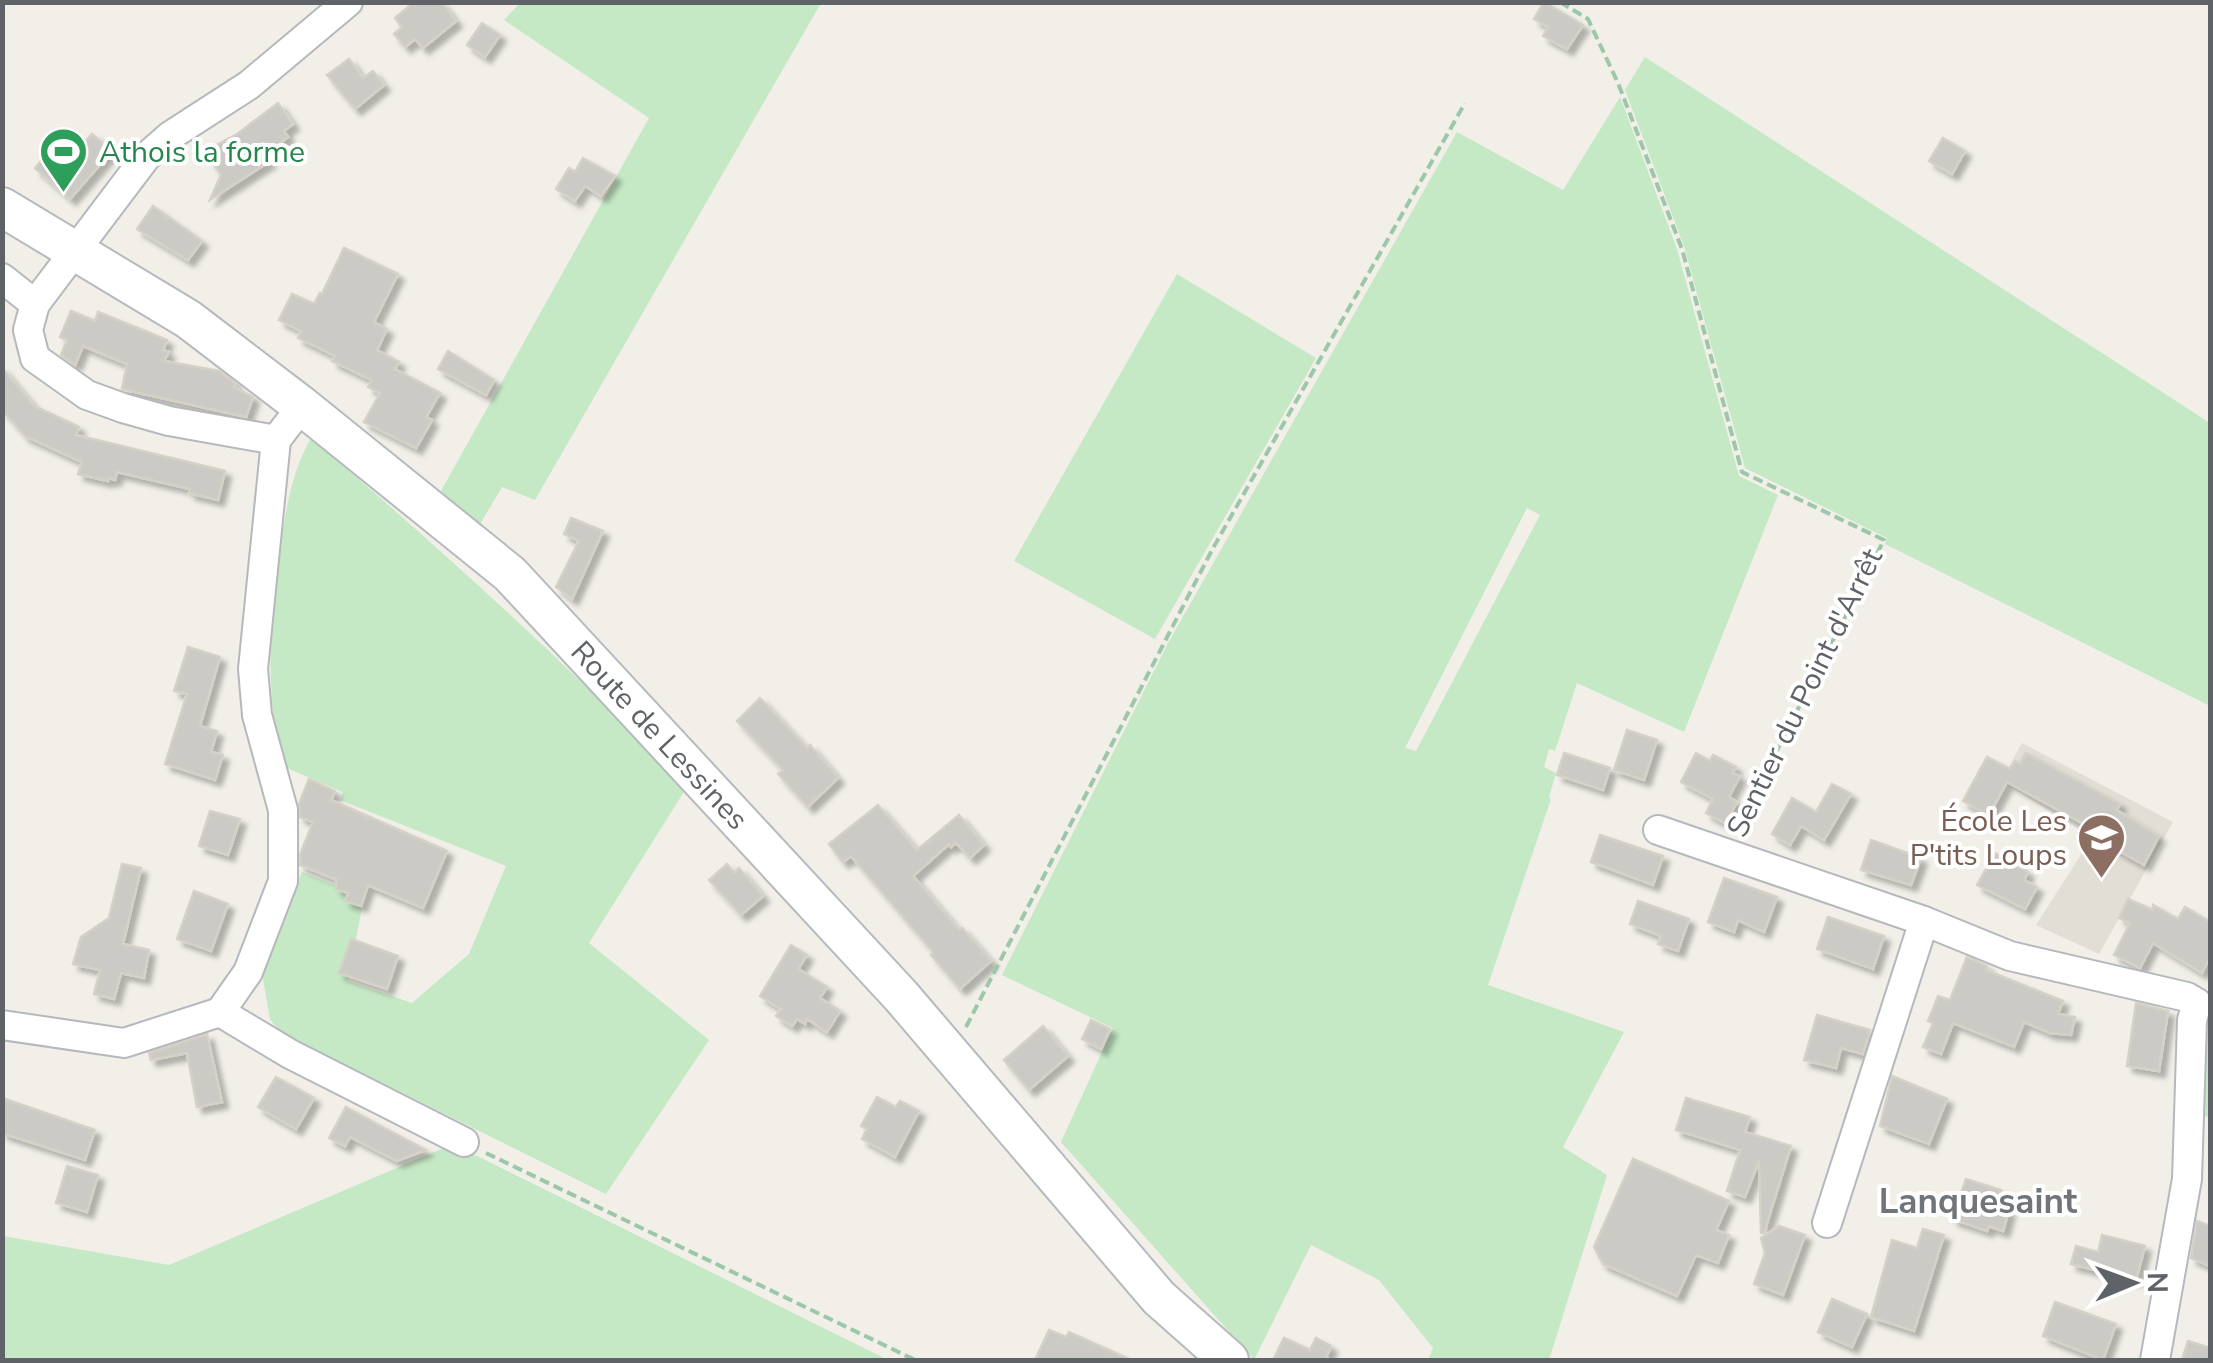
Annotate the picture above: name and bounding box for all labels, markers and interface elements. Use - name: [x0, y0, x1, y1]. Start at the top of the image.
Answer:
- sports icon: Athois la forme: [38, 126, 90, 194]
- place label: Athois la forme: [99, 132, 305, 173]
- street label: Sentier du Point d'Arrêt: [1717, 541, 1893, 844]
- street label: Route de Lessines: [562, 632, 758, 839]
- place label: École Les P'tits Loups: [1910, 801, 2067, 876]
- school or university icon: École Les P'tits Loups: [2076, 812, 2128, 880]
- district label: Lanquesaint: [1879, 1178, 2078, 1225]
- north arrow: [2083, 1233, 2183, 1333]
- text: N: [2138, 1272, 2176, 1293]

